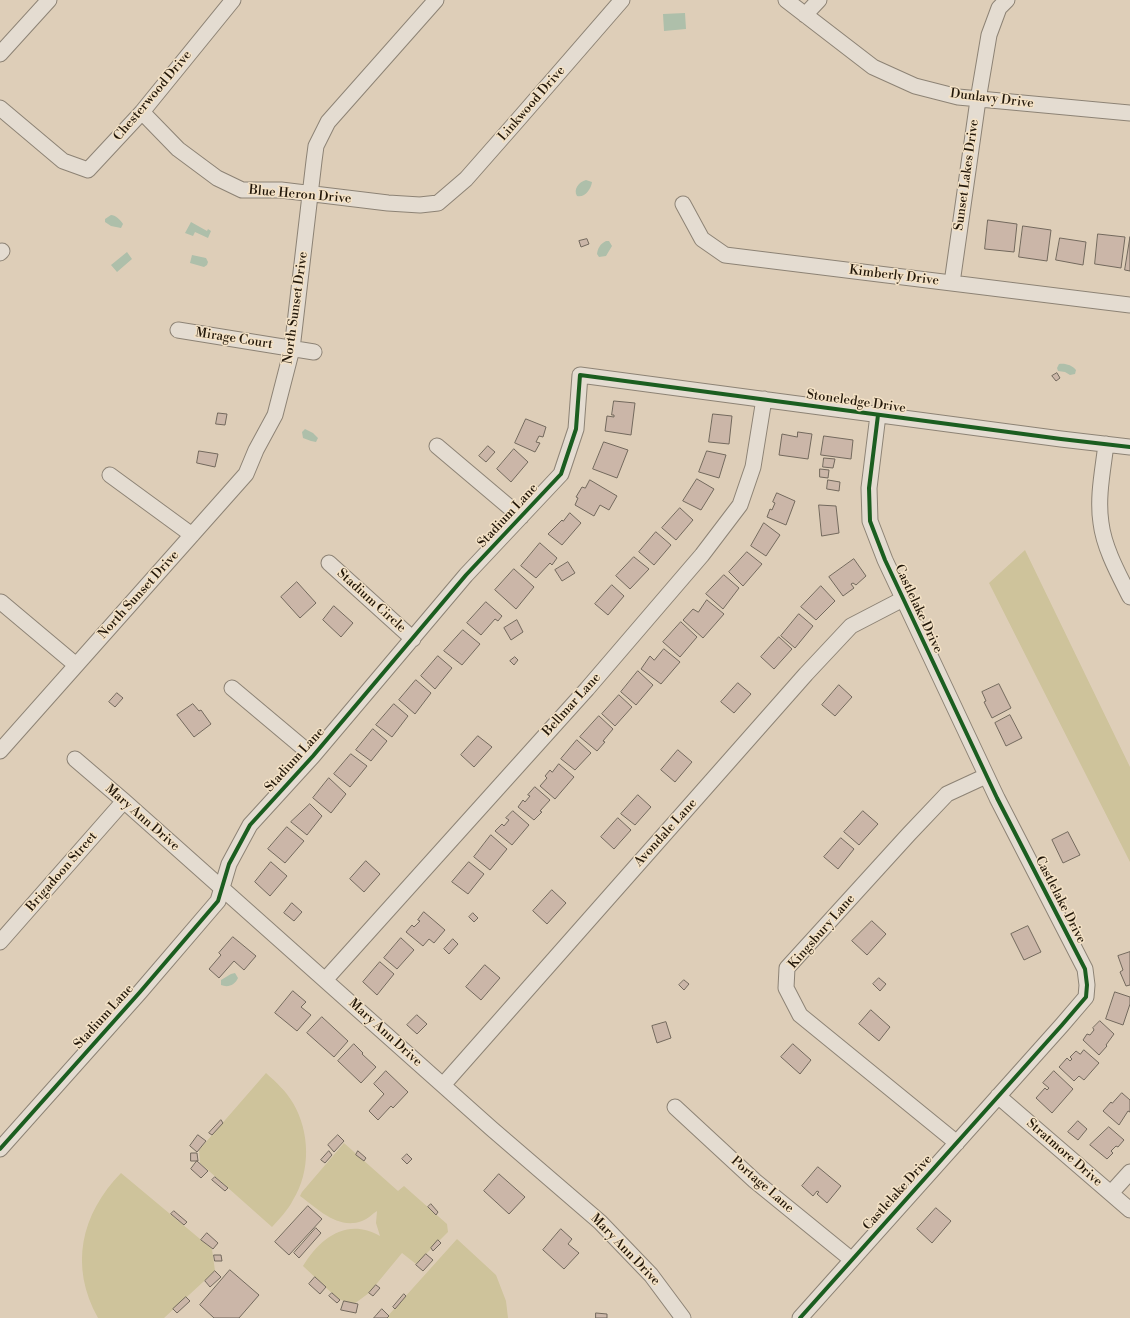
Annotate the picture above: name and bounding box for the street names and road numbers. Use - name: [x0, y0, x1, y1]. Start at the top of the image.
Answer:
- street label: Chesterwood Drive: [111, 48, 195, 144]
- street label: Linkwood Drive: [495, 63, 569, 145]
- street label: Dunlavy Drive: [949, 86, 1035, 112]
- street label: Sunset Lakes Drive: [951, 118, 983, 232]
- street label: Blue Heron Drive: [248, 183, 352, 207]
- street label: North Sunset Drive: [280, 251, 312, 365]
- street label: Kimberly Drive: [848, 263, 940, 289]
- street label: Mirage Court: [194, 325, 274, 353]
- street label: Stoneledge Drive: [805, 387, 907, 417]
- street label: Stadium Lane: [475, 481, 541, 551]
- street label: North Sunset Drive: [95, 548, 183, 642]
- street label: Castlelake Drive: [891, 562, 945, 656]
- street label: Stadium Circle: [333, 566, 409, 636]
- street label: Bellmar Lane: [540, 670, 604, 740]
- street label: Stadium Lane: [262, 724, 328, 796]
- street label: Mary Ann Drive: [102, 781, 182, 855]
- street label: Avondale Lane: [631, 796, 701, 870]
- street label: Brigadoon Street: [23, 829, 101, 915]
- street label: Castlelake Drive: [1031, 854, 1089, 946]
- street label: Kingsbury Lane: [785, 892, 859, 972]
- street label: Stadium Lane: [71, 981, 137, 1053]
- street label: Mary Ann Drive: [345, 996, 425, 1070]
- street label: Stratmore Drive: [1023, 1116, 1105, 1190]
- street label: Castlelake Drive: [860, 1152, 936, 1234]
- street label: Portage Lane: [727, 1154, 797, 1216]
- street label: Mary Ann Drive: [587, 1211, 663, 1289]

